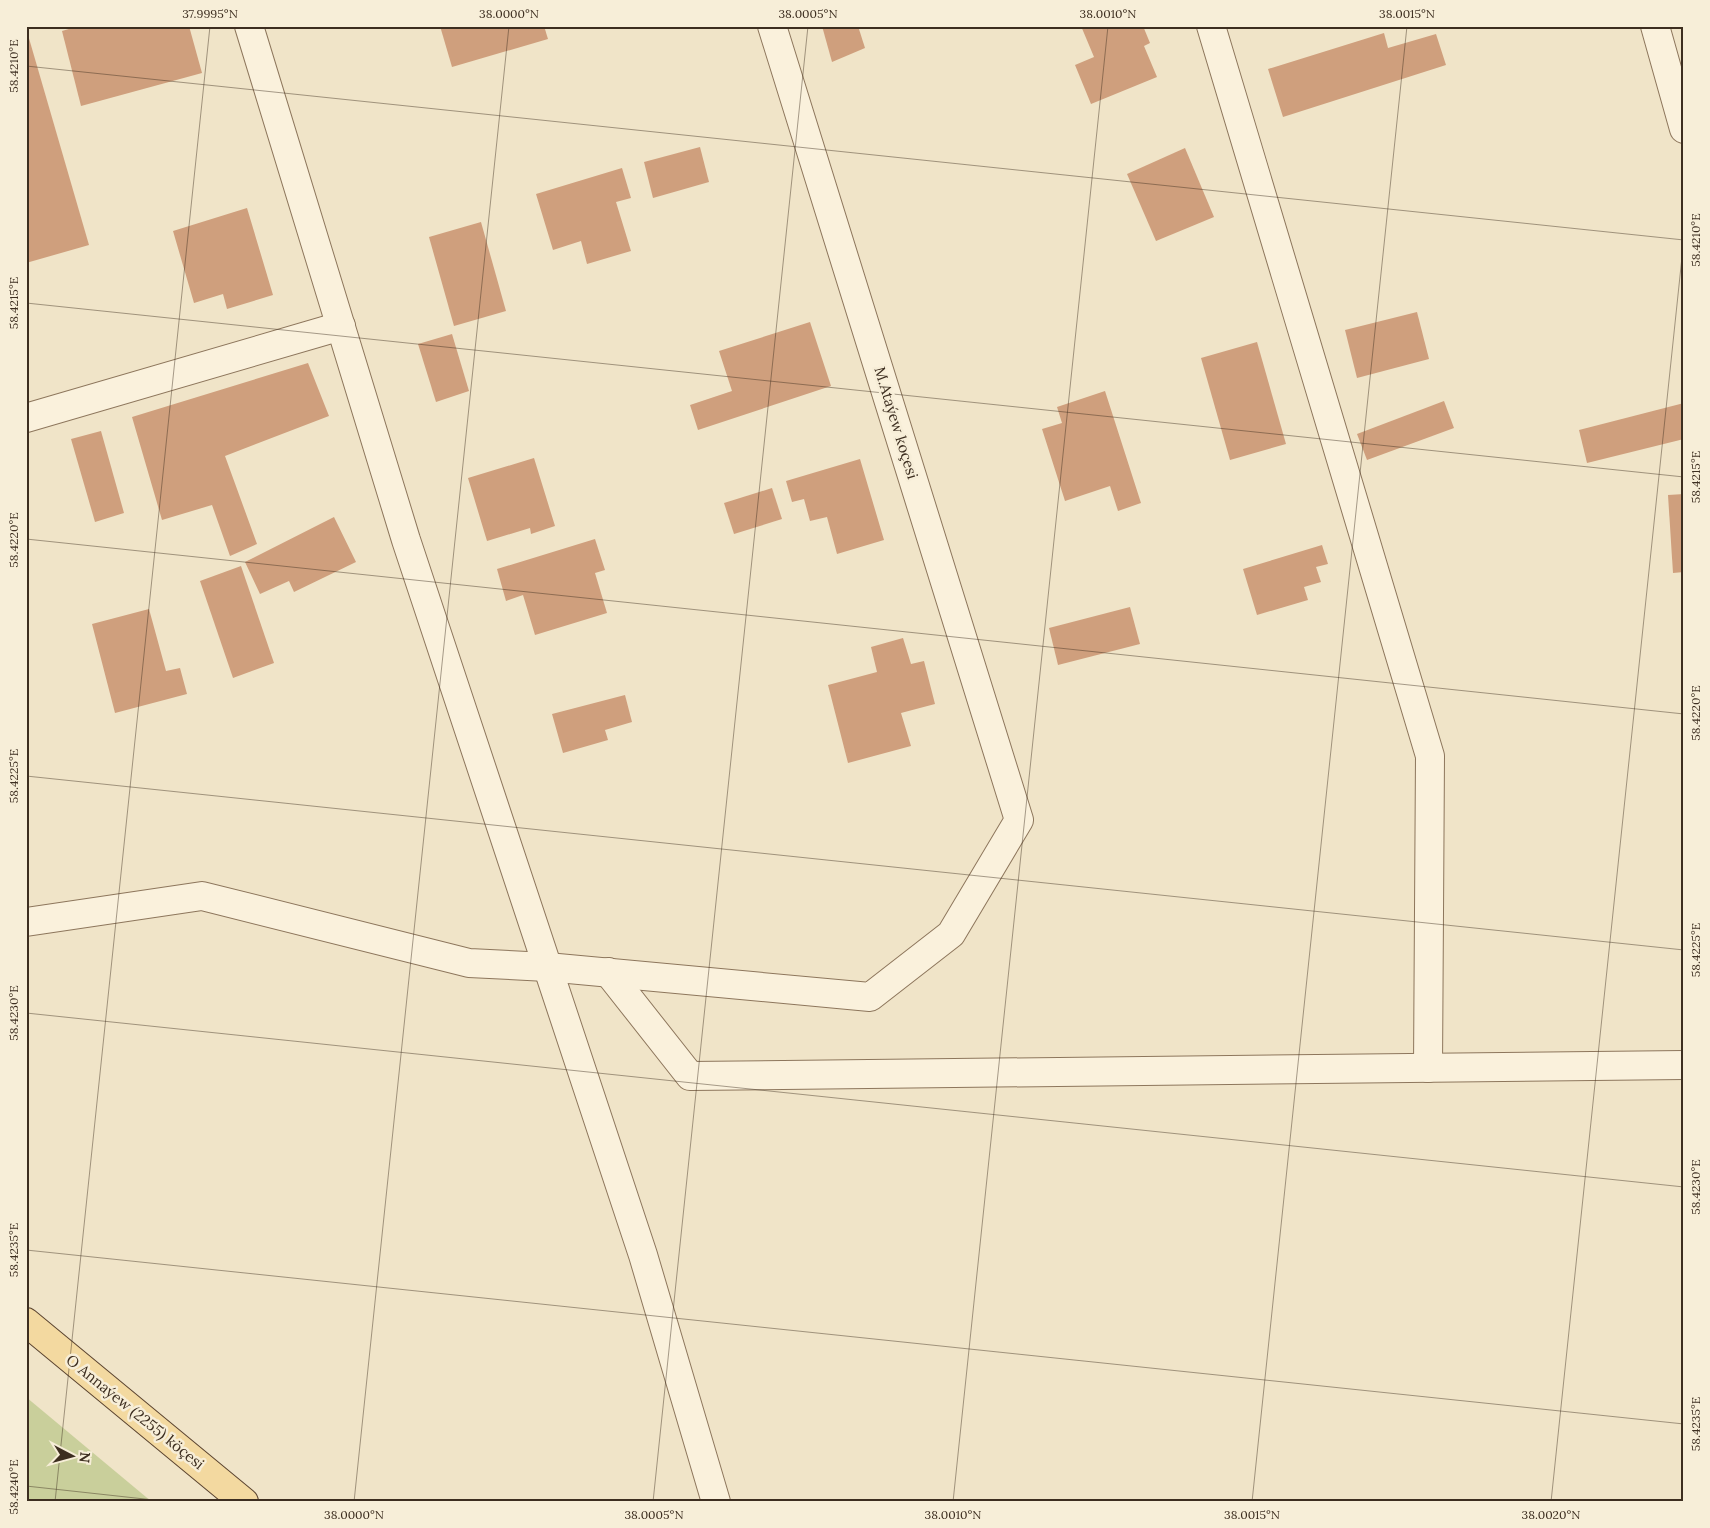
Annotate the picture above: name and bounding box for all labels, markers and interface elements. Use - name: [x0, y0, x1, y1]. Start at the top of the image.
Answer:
- text: 37.9995°N: [182, 6, 238, 21]
- text: 38.0000°N: [479, 6, 539, 21]
- text: 38.0005°N: [778, 6, 838, 21]
- text: 38.0010°N: [1080, 6, 1136, 21]
- text: 38.0015°N: [1379, 6, 1435, 21]
- text: 58.4210°E: [6, 39, 21, 93]
- text: 58.4210°E: [1688, 213, 1703, 267]
- text: 58.4215°E: [6, 277, 21, 329]
- street label: M.Ataýew koçesi: [870, 364, 923, 481]
- text: 58.4215°E: [1688, 451, 1703, 503]
- text: 58.4220°E: [6, 512, 21, 568]
- text: 58.4220°E: [1688, 685, 1703, 741]
- text: 58.4225°E: [6, 749, 21, 803]
- text: 58.4225°E: [1688, 923, 1703, 977]
- text: 58.4230°E: [6, 985, 21, 1041]
- text: 58.4230°E: [1688, 1159, 1703, 1215]
- text: 58.4235°E: [6, 1223, 21, 1277]
- street label: O Annaýew (2255) köçesi: [62, 1350, 208, 1474]
- text: 58.4235°E: [1688, 1397, 1703, 1451]
- north arrow: [48, 1430, 98, 1480]
- text: N: [75, 1451, 94, 1464]
- text: 58.4240°E: [6, 1459, 21, 1515]
- text: 38.0000°N: [324, 1507, 384, 1522]
- text: 38.0005°N: [624, 1507, 684, 1522]
- text: 38.0010°N: [925, 1507, 981, 1522]
- text: 38.0015°N: [1224, 1507, 1280, 1522]
- text: 38.0020°N: [1522, 1507, 1580, 1522]

